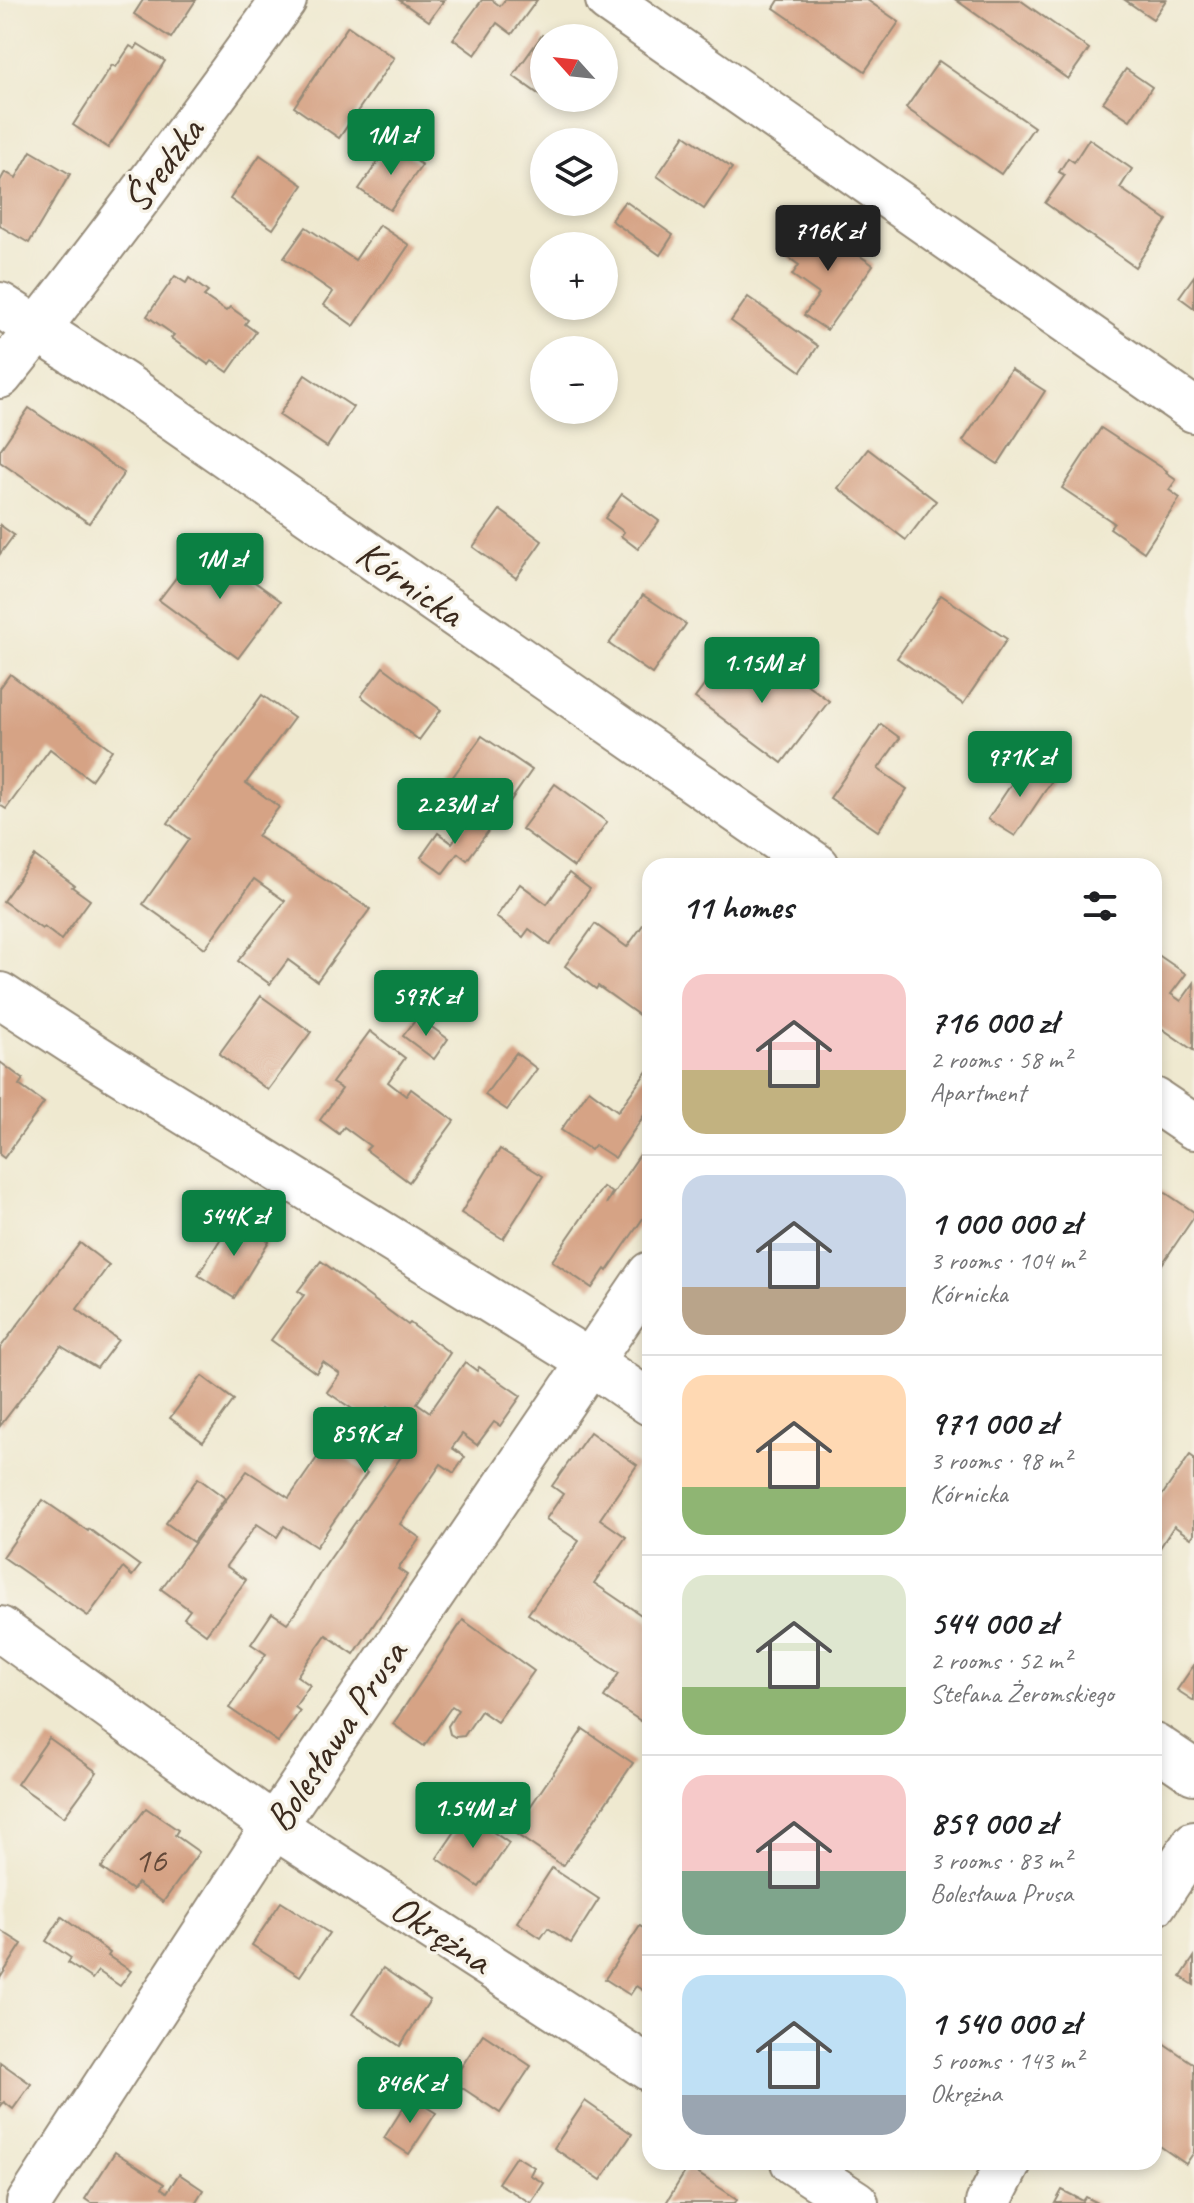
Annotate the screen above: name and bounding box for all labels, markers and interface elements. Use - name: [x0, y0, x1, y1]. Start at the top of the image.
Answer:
- north arrow: [530, 24, 618, 112]
- map controls: [530, 24, 618, 424]
- street label: Średzka: [111, 105, 217, 222]
- pin: 1M zł: [335, 109, 447, 177]
- text: 1M zł: [366, 118, 417, 151]
- button: layers: [530, 128, 618, 216]
- pin: 716K zł: [754, 205, 902, 273]
- text: 716K zł: [793, 214, 863, 247]
- button: +: [530, 232, 618, 320]
- button: −: [530, 336, 618, 424]
- street label: Kórnicka: [347, 528, 476, 639]
- pin: 1M zł: [164, 533, 276, 601]
- text: 1M zł: [195, 542, 246, 575]
- pin: 1.15M zł: [679, 637, 845, 705]
- text: 1.15M zł: [722, 646, 802, 679]
- pin: 971K zł: [946, 731, 1094, 799]
- text: 971K zł: [986, 740, 1054, 773]
- pin: 2.23M zł: [372, 778, 538, 846]
- text: 2.23M zł: [415, 787, 495, 820]
- icon: filters: [1078, 884, 1122, 928]
- text: 11 homes: [682, 885, 793, 928]
- pin: 597K zł: [352, 970, 500, 1038]
- text: 597K zł: [392, 979, 460, 1012]
- text: 716 000 zł: [930, 1000, 1057, 1043]
- icon: home: [746, 1006, 842, 1102]
- text: 2 rooms · 58 m²: [930, 1043, 1071, 1076]
- text: Apartment: [930, 1076, 1026, 1109]
- pin: 544K zł: [160, 1190, 308, 1258]
- text: 544K zł: [200, 1199, 268, 1232]
- text: 1 000 000 zł: [930, 1201, 1080, 1244]
- icon: home: [746, 1207, 842, 1303]
- text: 3 rooms · 104 m²: [930, 1244, 1082, 1277]
- text: Kórnicka: [930, 1277, 1008, 1310]
- text: 971 000 zł: [930, 1401, 1056, 1444]
- pin: 859K zł: [291, 1407, 439, 1475]
- icon: home: [746, 1407, 842, 1503]
- text: 859K zł: [331, 1416, 399, 1449]
- text: 3 rooms · 98 m²: [930, 1444, 1071, 1477]
- text: Kórnicka: [930, 1477, 1008, 1510]
- text: 544 000 zł: [930, 1601, 1056, 1644]
- icon: home: [746, 1607, 842, 1703]
- street label: Bolesława Prusa: [254, 1629, 420, 1841]
- text: 2 rooms · 52 m²: [930, 1644, 1071, 1677]
- text: Stefana Żeromskiego: [930, 1677, 1113, 1710]
- pin: 1.54M zł: [390, 1782, 556, 1850]
- text: 1.54M zł: [433, 1791, 513, 1824]
- text: 859 000 zł: [930, 1801, 1056, 1844]
- icon: home: [746, 1807, 842, 1903]
- house number: 16: [134, 1837, 168, 1883]
- text: 3 rooms · 83 m²: [930, 1844, 1071, 1877]
- text: Bolesława Prusa: [930, 1877, 1073, 1910]
- street label: Okrężna: [381, 1883, 503, 1986]
- text: 1 540 000 zł: [930, 2001, 1080, 2044]
- icon: home: [746, 2007, 842, 2103]
- text: 5 rooms · 143 m²: [930, 2044, 1082, 2077]
- pin: 846K zł: [336, 2057, 484, 2125]
- text: 846K zł: [375, 2066, 445, 2099]
- text: Okrężna: [930, 2077, 1002, 2110]

